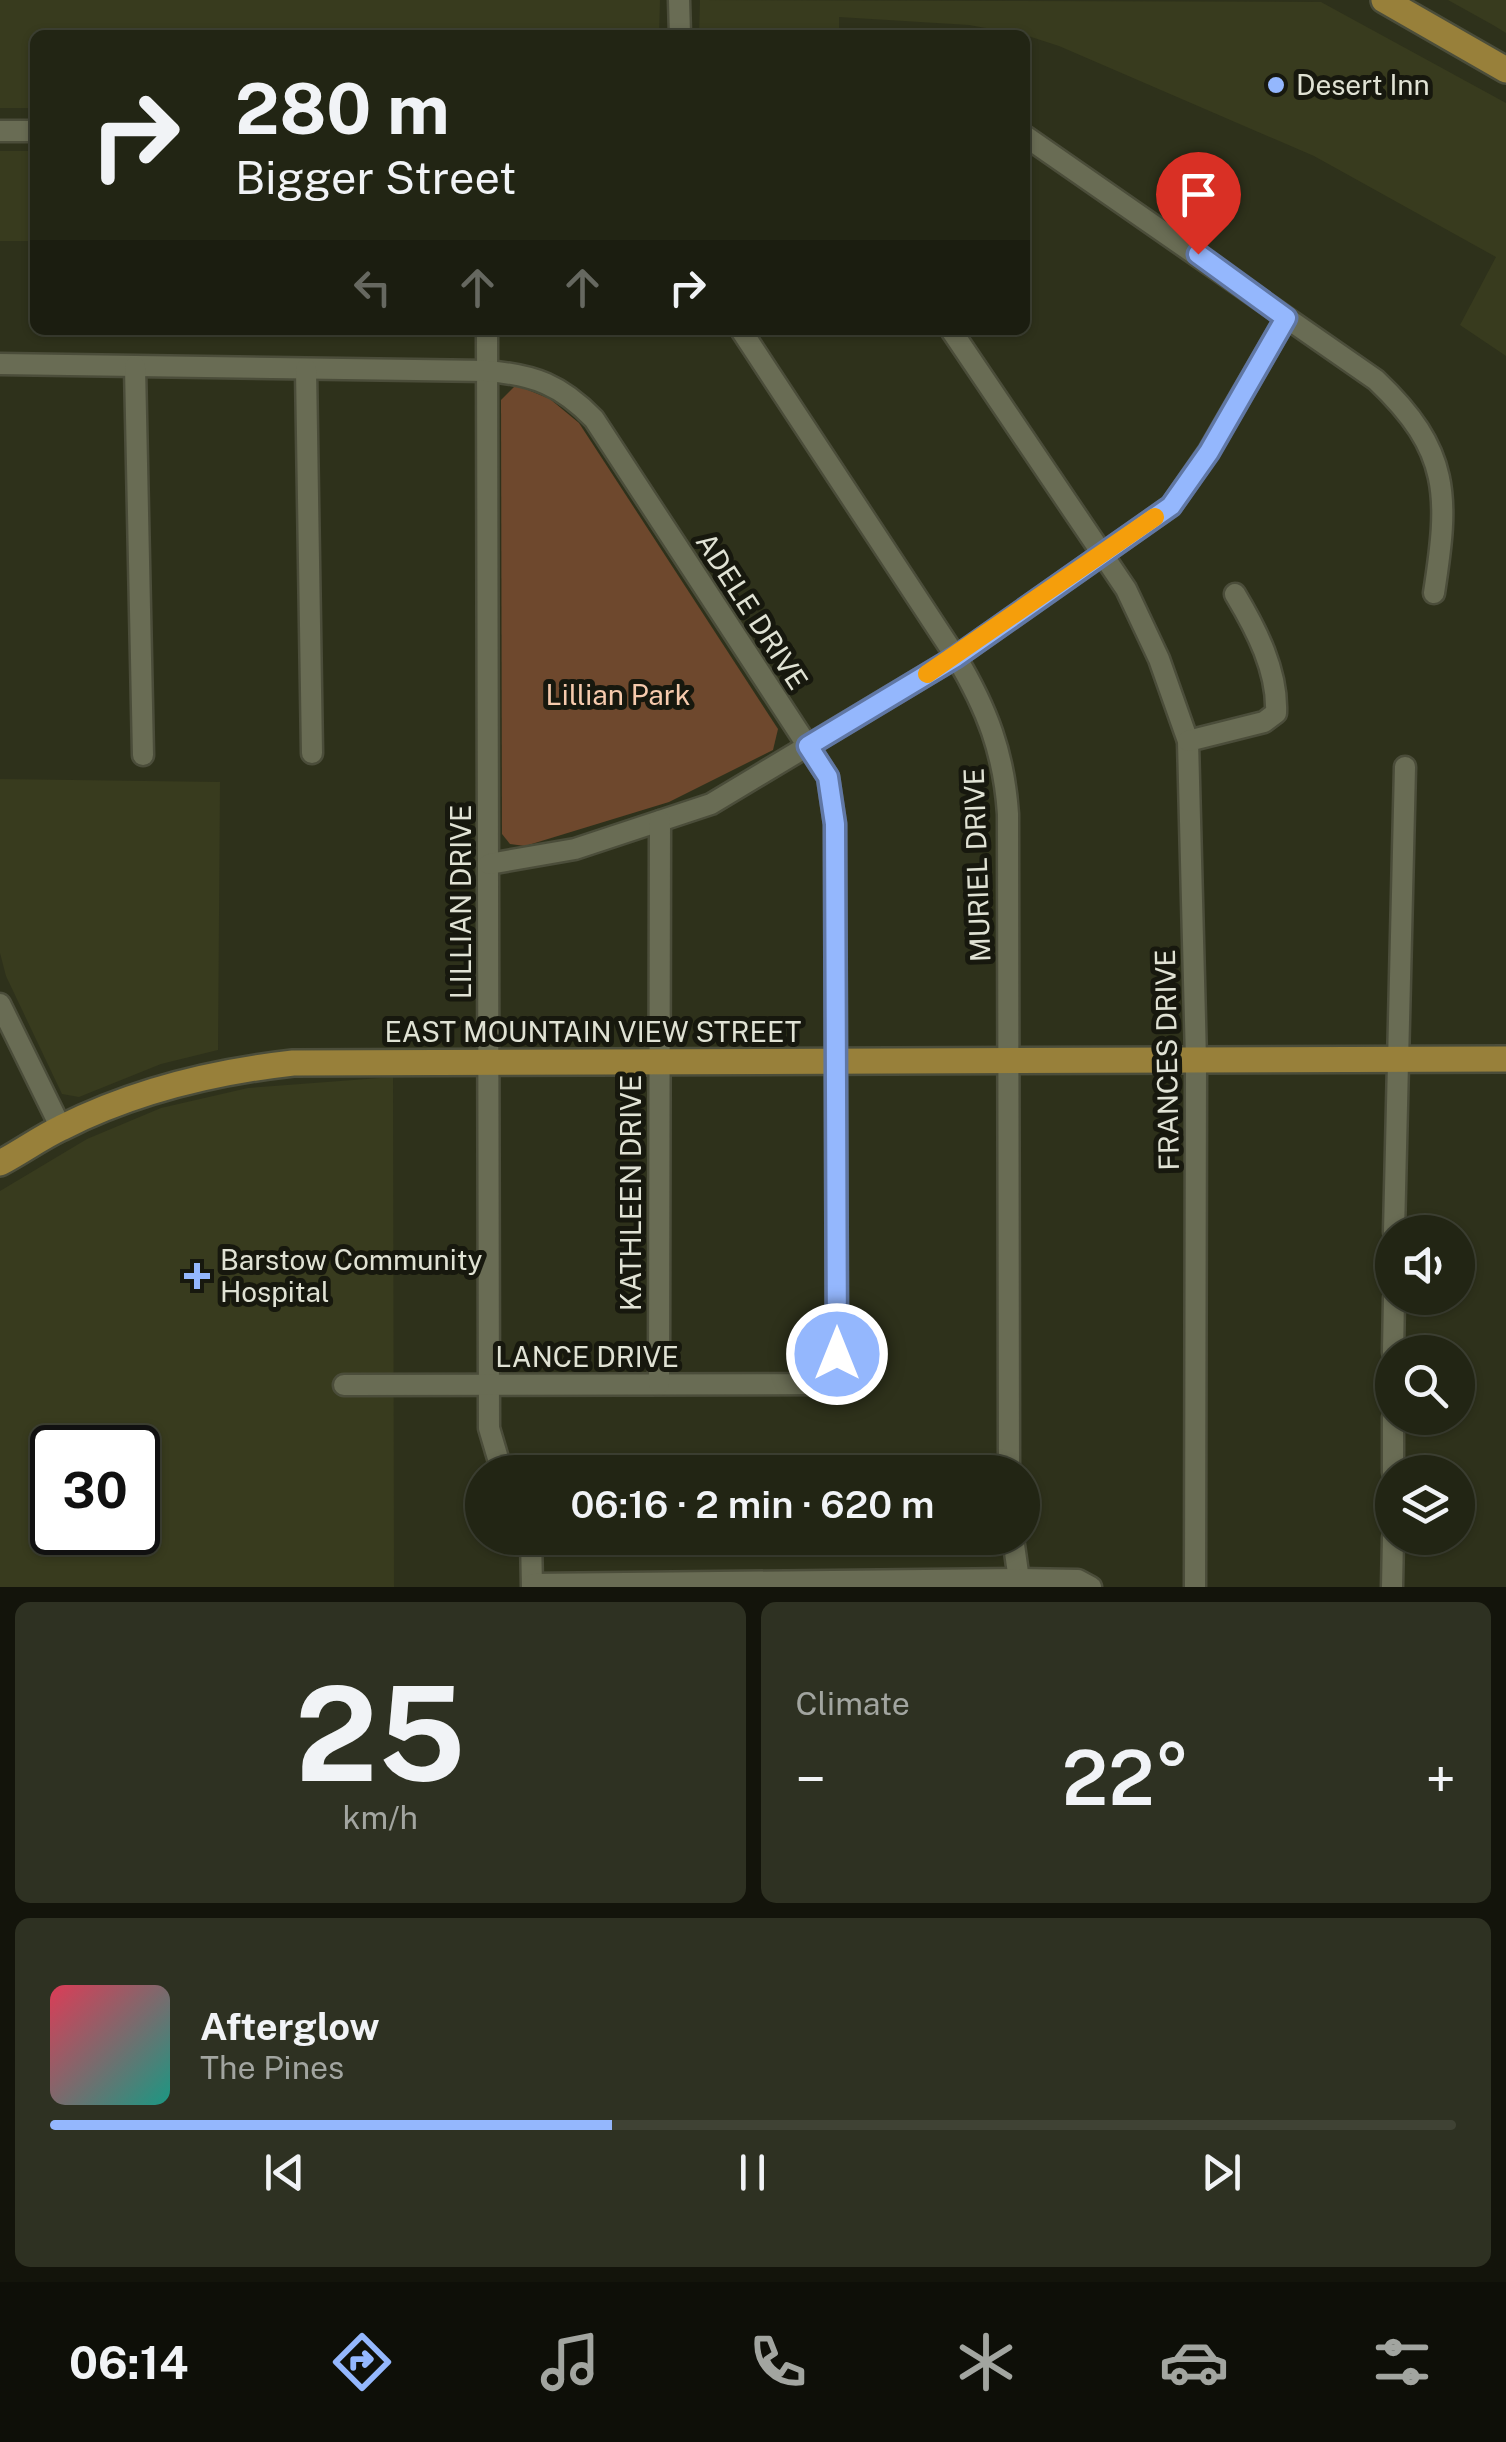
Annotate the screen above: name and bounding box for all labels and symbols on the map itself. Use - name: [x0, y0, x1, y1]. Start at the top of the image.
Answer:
- place label: Desert Inn: [1296, 68, 1430, 101]
- marker: Desert Inn: [1265, 74, 1287, 96]
- pin: [1156, 152, 1241, 255]
- street label: ADELE DRIVE: [690, 526, 815, 695]
- park label: Lillian Park: [546, 678, 690, 711]
- street label: MURIEL DRIVE: [957, 767, 996, 963]
- street label: LILLIAN DRIVE: [444, 805, 477, 999]
- street label: FRANCES DRIVE: [1148, 949, 1185, 1171]
- street label: EAST MOUNTAIN VIEW STREET: [385, 1015, 801, 1048]
- street label: KATHLEEN DRIVE: [614, 1075, 647, 1311]
- place label: Barstow Community Hospital: [220, 1243, 483, 1308]
- marker: Barstow Community Hospital: [184, 1263, 210, 1289]
- position arrow: [785, 1302, 889, 1406]
- street label: LANCE DRIVE: [495, 1340, 679, 1373]
- speed limit sign: 30: [30, 1425, 160, 1555]

